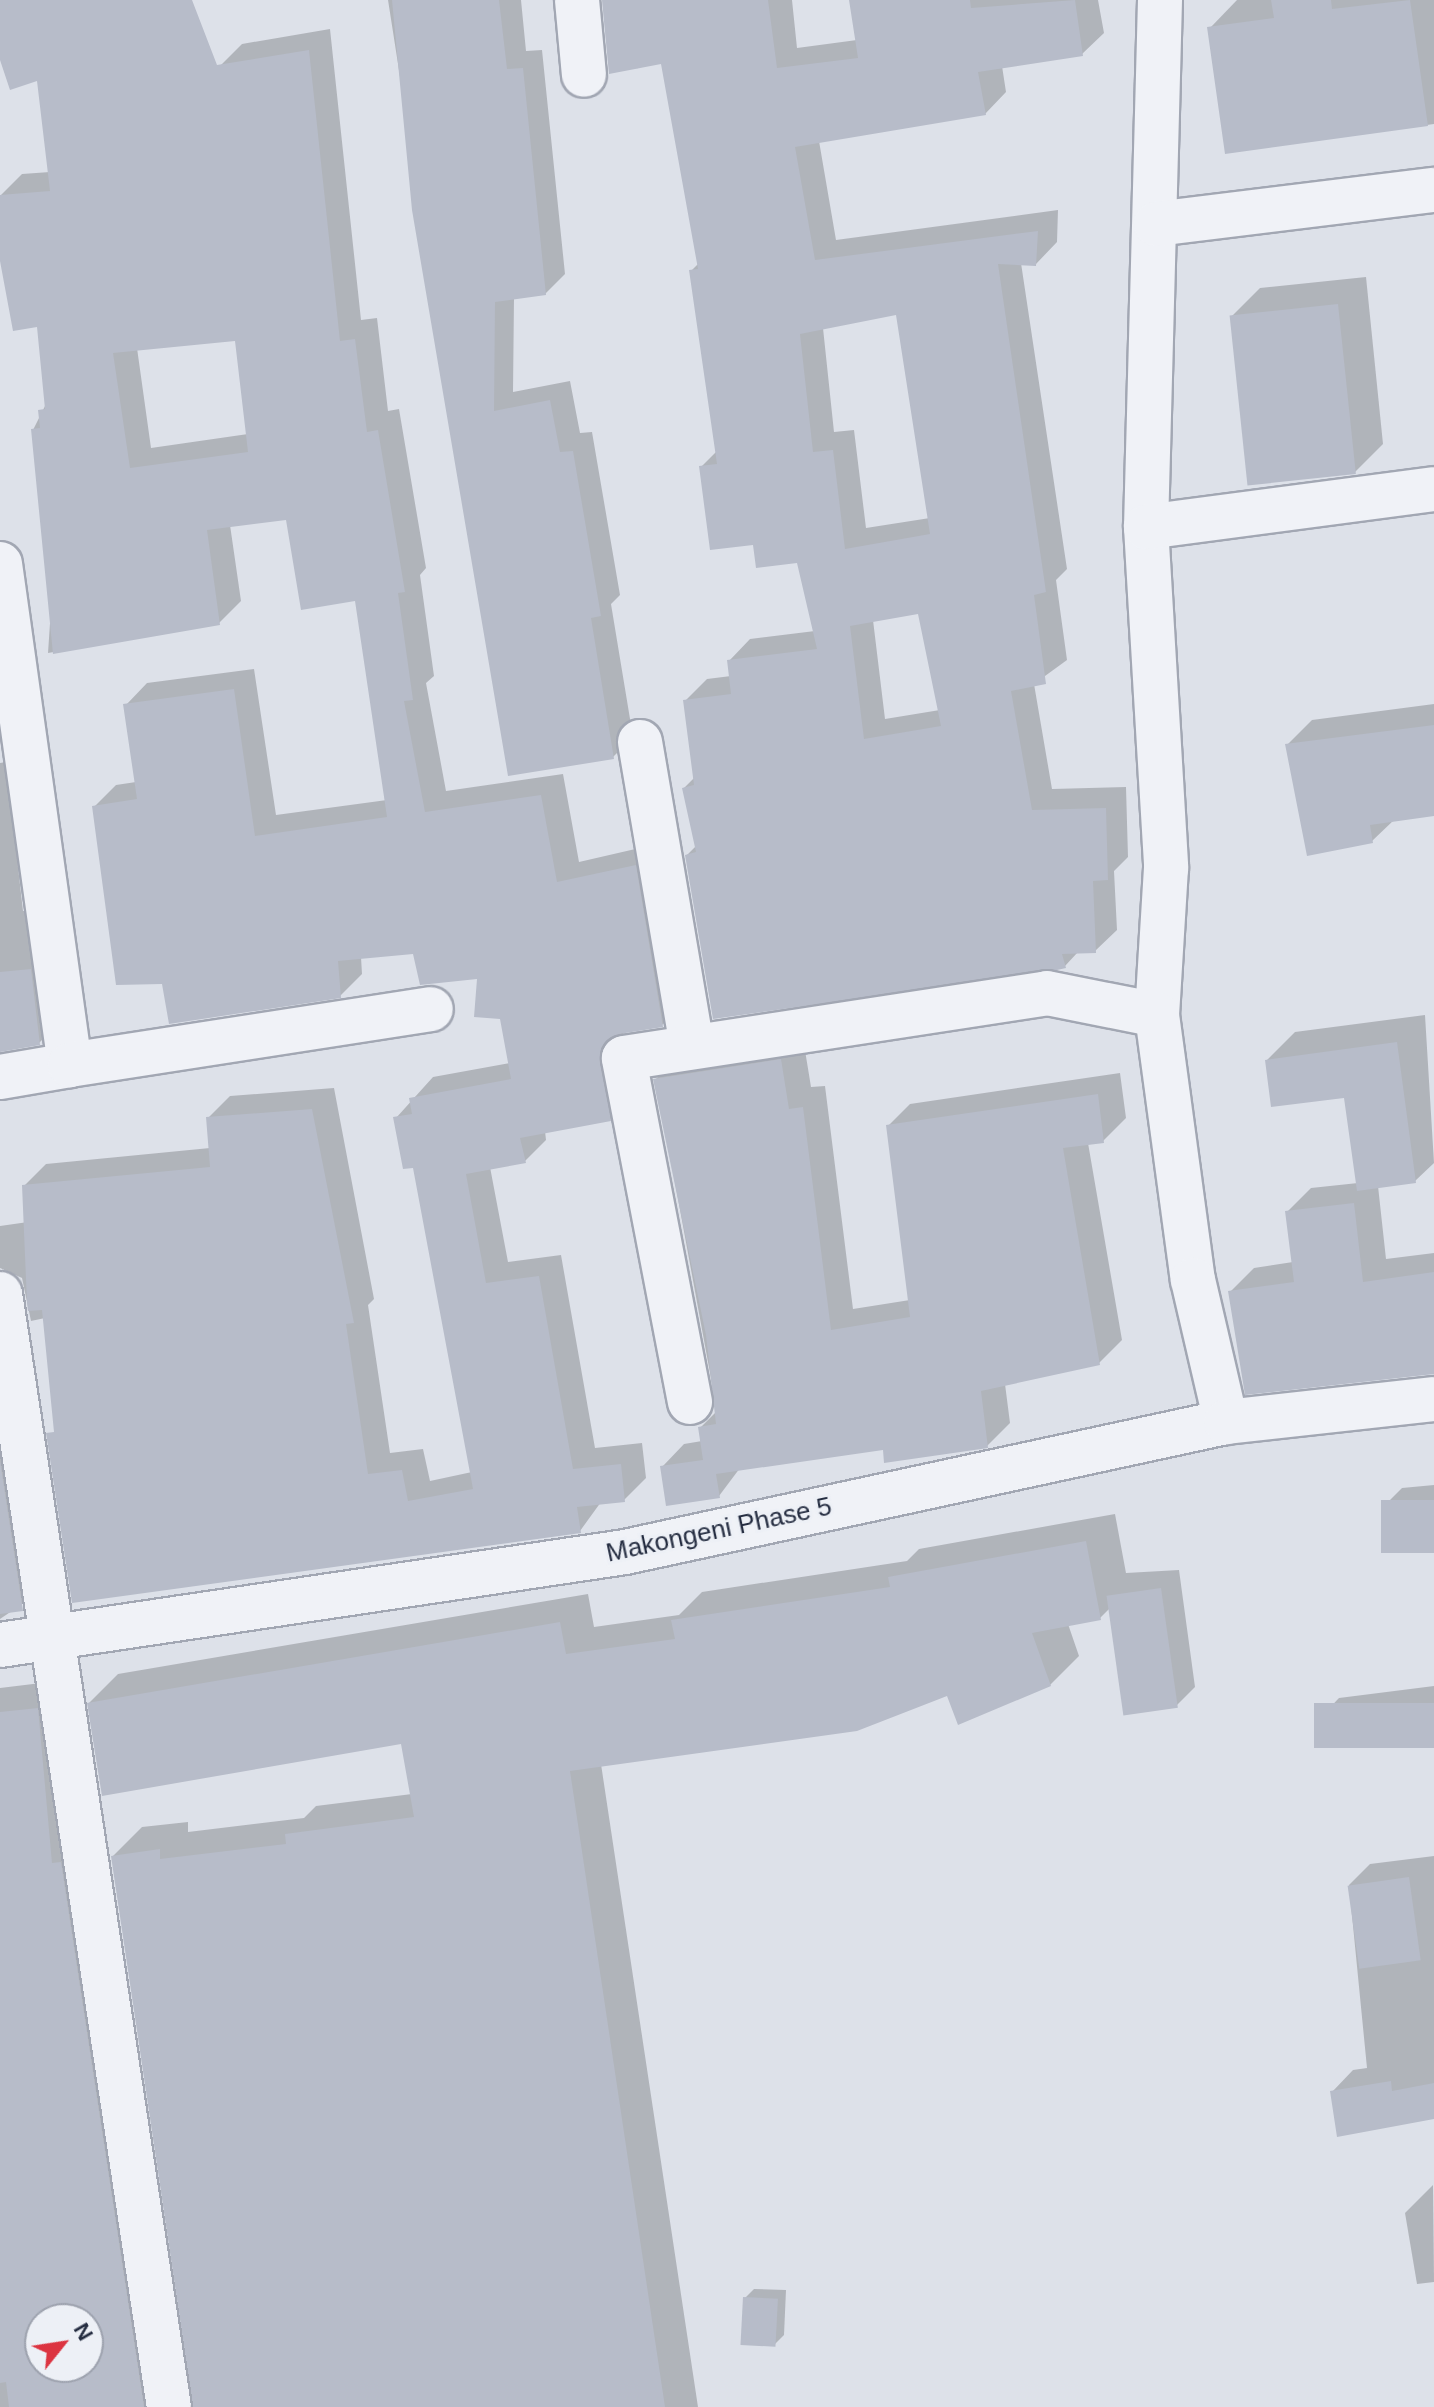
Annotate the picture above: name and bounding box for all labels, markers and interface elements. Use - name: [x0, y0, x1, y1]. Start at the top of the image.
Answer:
- street label: Makongeni Phase 5: [603, 1491, 835, 1569]
- north arrow: [24, 2303, 104, 2383]
- text: N: [69, 2319, 98, 2345]

